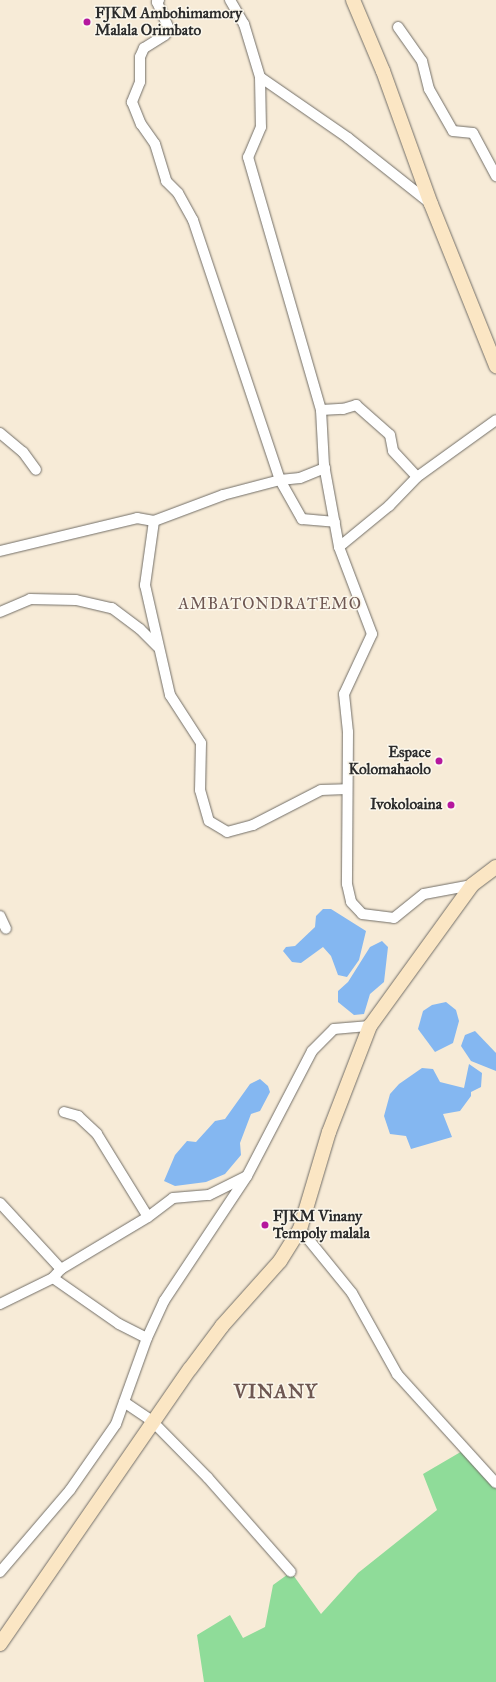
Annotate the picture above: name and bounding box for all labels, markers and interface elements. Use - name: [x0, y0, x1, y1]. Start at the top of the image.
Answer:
- place label: FJKM Ambohimamory Malala Orimbato: [95, 4, 242, 39]
- marker: FJKM Ambohimamory Malala Orimbato: [82, 17, 92, 27]
- district label: AMBATONDRATEMO: [178, 594, 362, 614]
- place label: Espace Kolomahaolo: [348, 743, 431, 778]
- marker: Espace Kolomahaolo: [434, 756, 444, 766]
- place label: Ivokoloaina: [370, 796, 442, 814]
- marker: Ivokoloaina: [445, 799, 457, 811]
- place label: FJKM Vinany Tempoly malala: [273, 1207, 370, 1242]
- marker: FJKM Vinany Tempoly malala: [260, 1220, 270, 1230]
- district label: VINANY: [234, 1381, 318, 1403]

